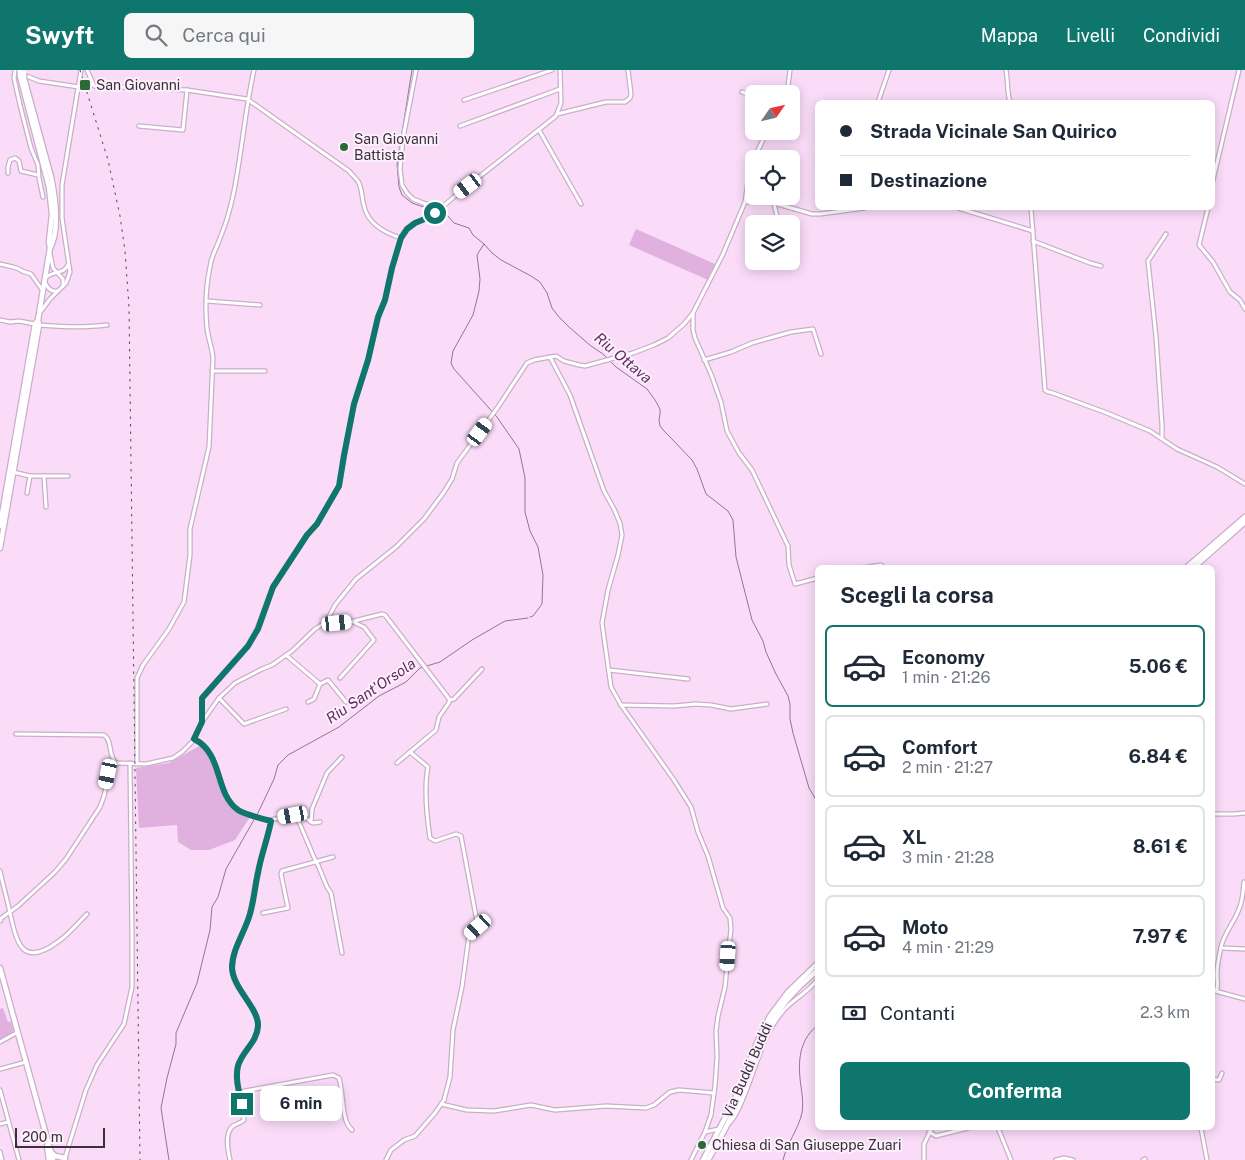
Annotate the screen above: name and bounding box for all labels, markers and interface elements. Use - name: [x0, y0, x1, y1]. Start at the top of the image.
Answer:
- search box: [124, 13, 474, 58]
- text: Swyft: [25, 21, 94, 49]
- icon: search: [142, 21, 170, 49]
- text: Cerca qui: [182, 24, 266, 46]
- text: Mappa: [981, 25, 1038, 46]
- text: Livelli: [1066, 25, 1115, 46]
- text: Condividi: [1143, 25, 1220, 46]
- place label: San Giovanni: [96, 77, 180, 93]
- marker: San Giovanni: [78, 78, 92, 92]
- north arrow: [745, 85, 800, 140]
- map controls: [745, 85, 800, 270]
- text: Strada Vicinale San Quirico: [870, 120, 1117, 142]
- place label: San Giovanni Battista: [354, 131, 438, 163]
- marker: San Giovanni Battista: [338, 141, 350, 153]
- button: locate: [745, 150, 800, 205]
- text: Destinazione: [870, 169, 987, 191]
- car: [451, 171, 484, 201]
- route start: [424, 202, 446, 224]
- button: layers: [745, 215, 800, 270]
- water label: Riu Ottava: [591, 329, 655, 386]
- car: [465, 415, 494, 449]
- text: Scegli la corsa: [840, 582, 994, 608]
- car: [321, 614, 352, 632]
- icon: car: [842, 644, 887, 689]
- text: Economy: [902, 646, 985, 668]
- water label: Riu Sant'Orsola: [323, 654, 419, 727]
- text: 5.06 €: [1129, 655, 1188, 677]
- text: 1 min · 21:26: [902, 668, 990, 687]
- icon: car: [842, 734, 887, 779]
- text: Comfort: [902, 736, 978, 758]
- text: 6.84 €: [1129, 745, 1188, 767]
- car: [97, 758, 118, 790]
- text: 2 min · 21:27: [902, 758, 993, 777]
- car: [276, 805, 309, 825]
- icon: car: [842, 824, 887, 869]
- text: XL: [902, 826, 927, 848]
- text: 8.61 €: [1133, 835, 1188, 857]
- text: 3 min · 21:28: [902, 848, 994, 867]
- car: [461, 911, 494, 943]
- icon: car: [842, 914, 887, 959]
- text: Moto: [902, 916, 948, 938]
- text: 7.97 €: [1132, 925, 1188, 947]
- text: 4 min · 21:29: [902, 938, 994, 957]
- car: [719, 941, 736, 971]
- icon: cash: [840, 999, 868, 1027]
- text: Contanti: [880, 1002, 955, 1024]
- text: 2.3 km: [1140, 1003, 1190, 1022]
- street label: Via Buddi Buddi: [719, 1020, 775, 1120]
- button: Conferma: [840, 1062, 1190, 1120]
- callout: 6 min: [260, 1086, 342, 1122]
- route end: [231, 1093, 253, 1115]
- text: 6 min: [280, 1094, 322, 1113]
- scale bar: [15, 1125, 105, 1148]
- text: 200 m: [22, 1129, 63, 1145]
- place label: Chiesa di San Giuseppe Zuari: [712, 1137, 901, 1153]
- marker: Chiesa di San Giuseppe Zuari: [696, 1139, 708, 1151]

